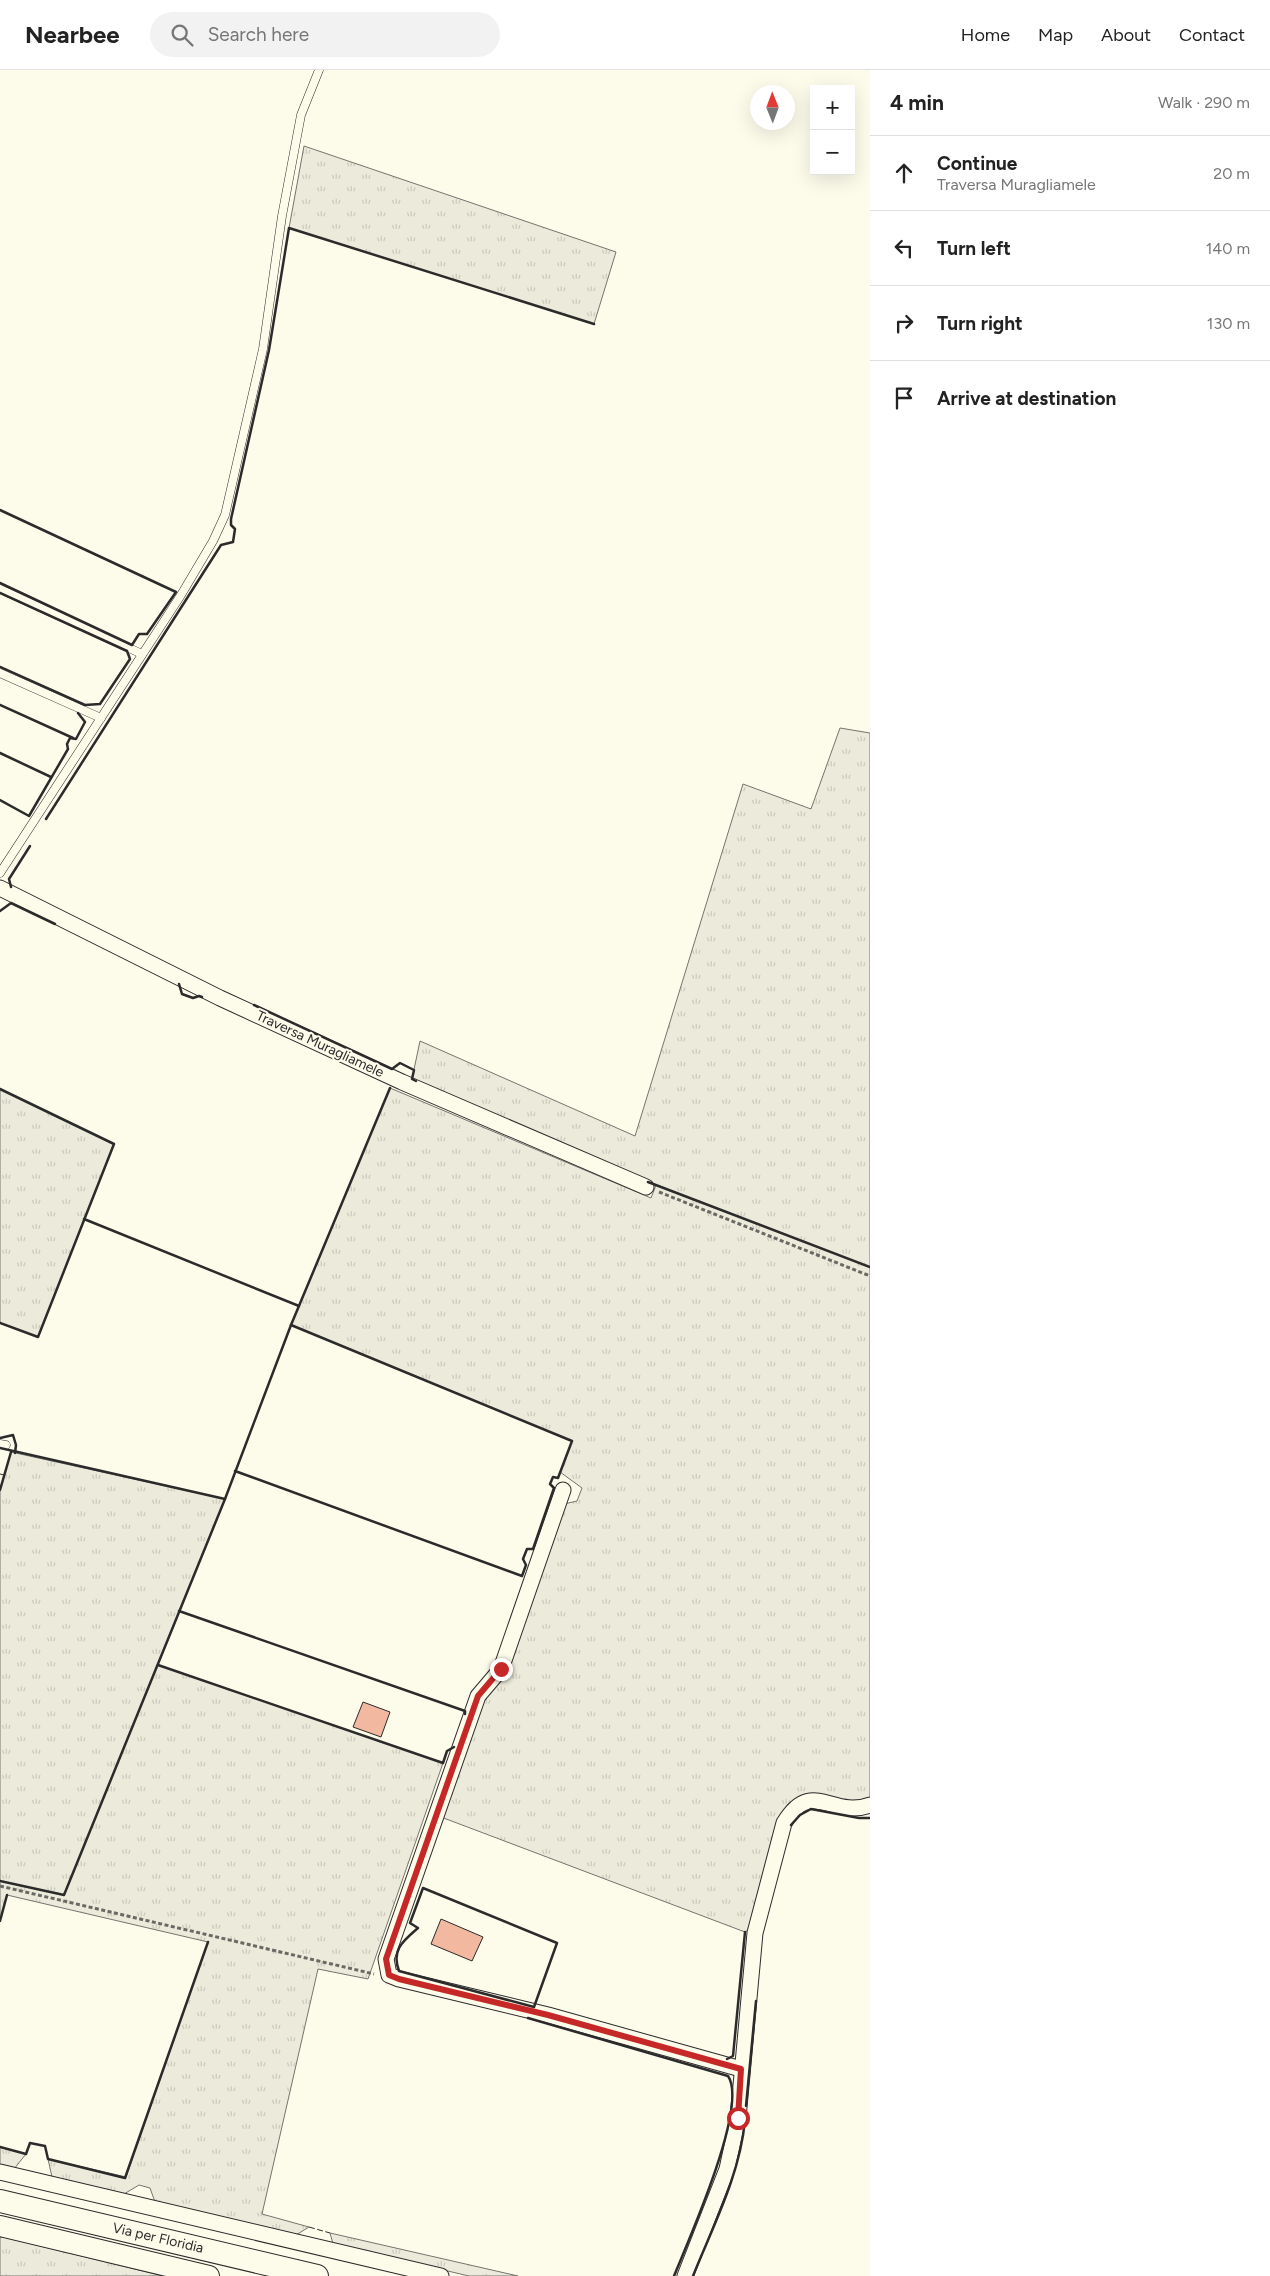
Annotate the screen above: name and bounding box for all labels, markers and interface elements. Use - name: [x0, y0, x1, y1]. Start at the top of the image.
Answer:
- search box: [150, 12, 500, 57]
- text: Nearbee: [25, 20, 120, 49]
- icon: search: [168, 21, 196, 49]
- text: Search here: [208, 23, 309, 46]
- text: Home: [961, 24, 1010, 46]
- text: Map: [1038, 24, 1073, 46]
- text: About: [1101, 24, 1151, 46]
- text: Contact: [1179, 24, 1245, 46]
- north arrow: [750, 85, 795, 130]
- map controls: [810, 85, 855, 175]
- button: +: [810, 85, 855, 130]
- text: 4 min: [890, 90, 944, 115]
- text: Walk · 290 m: [1158, 93, 1250, 112]
- button: −: [810, 130, 855, 175]
- text: Continue: [937, 152, 1017, 175]
- icon: ahead: [890, 159, 918, 187]
- text: 20 m: [1213, 164, 1250, 183]
- text: Traversa Muragliamele: [937, 175, 1096, 194]
- icon: left: [890, 234, 918, 262]
- text: Turn left: [937, 237, 1011, 260]
- text: 140 m: [1206, 239, 1250, 258]
- icon: right: [890, 309, 918, 337]
- text: Turn right: [937, 312, 1023, 335]
- text: 130 m: [1207, 314, 1250, 333]
- icon: arrive: [890, 384, 918, 412]
- text: Arrive at destination: [937, 387, 1116, 410]
- street label: Traversa Muragliamele: [253, 1007, 387, 1081]
- route end: [490, 1658, 513, 1681]
- route start: [727, 2107, 750, 2130]
- street label: Via per Floridia: [111, 2219, 205, 2257]

